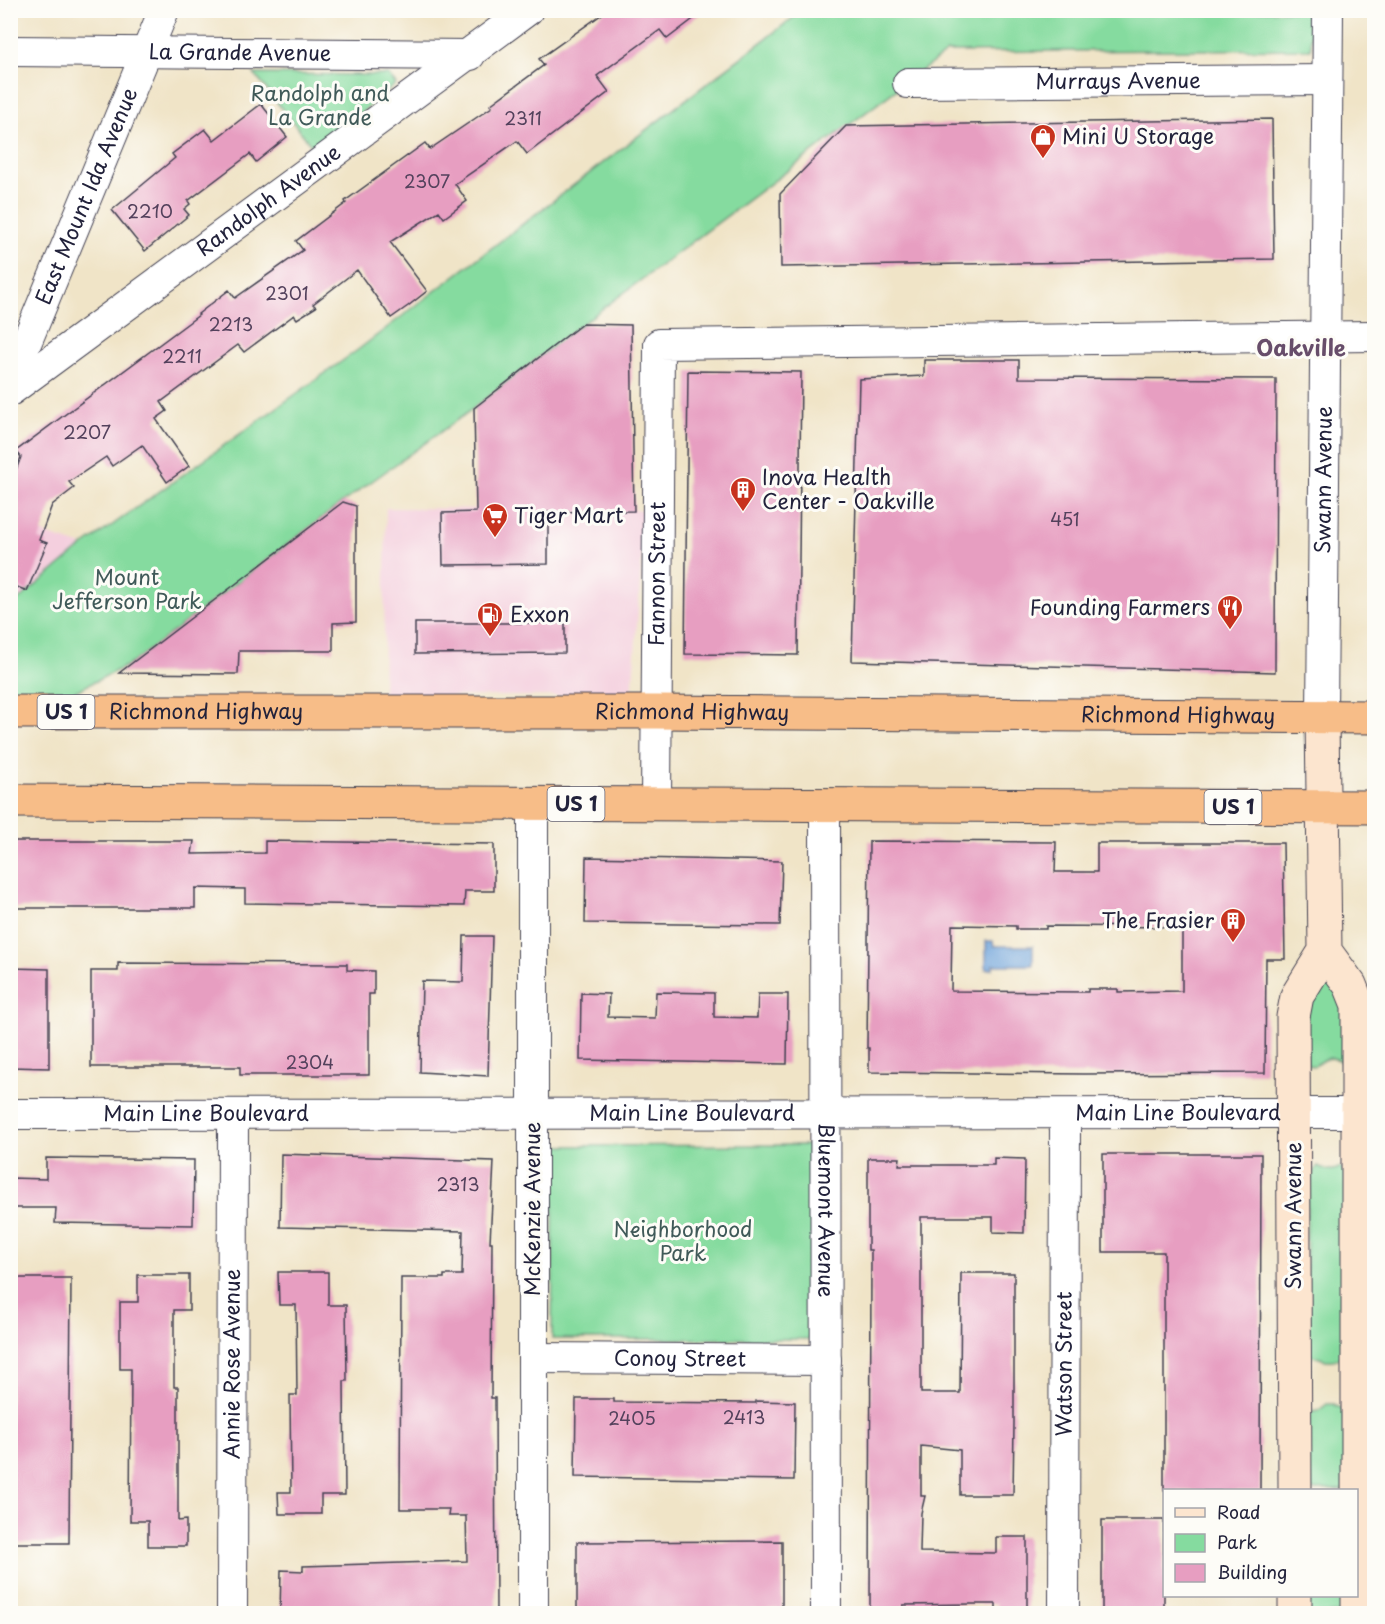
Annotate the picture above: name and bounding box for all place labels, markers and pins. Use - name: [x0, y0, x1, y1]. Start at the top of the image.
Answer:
- place label: Mini U Storage: [1062, 119, 1214, 151]
- shop icon: Mini U Storage: [1028, 122, 1058, 160]
- place label: Inova Health Center - Oakville: [762, 460, 935, 516]
- building icon: Inova Health Center - Oakville: [728, 475, 758, 513]
- place label: Tiger Mart: [514, 498, 623, 530]
- supermarket icon: Tiger Mart: [480, 501, 510, 539]
- place label: Founding Farmers: [1030, 590, 1210, 622]
- restaurant icon: Founding Farmers: [1215, 593, 1245, 631]
- place label: Exxon: [510, 597, 570, 629]
- fuel station icon: Exxon: [475, 600, 505, 638]
- place label: The Frasier: [1101, 903, 1214, 935]
- building icon: The Frasier: [1218, 906, 1248, 944]

